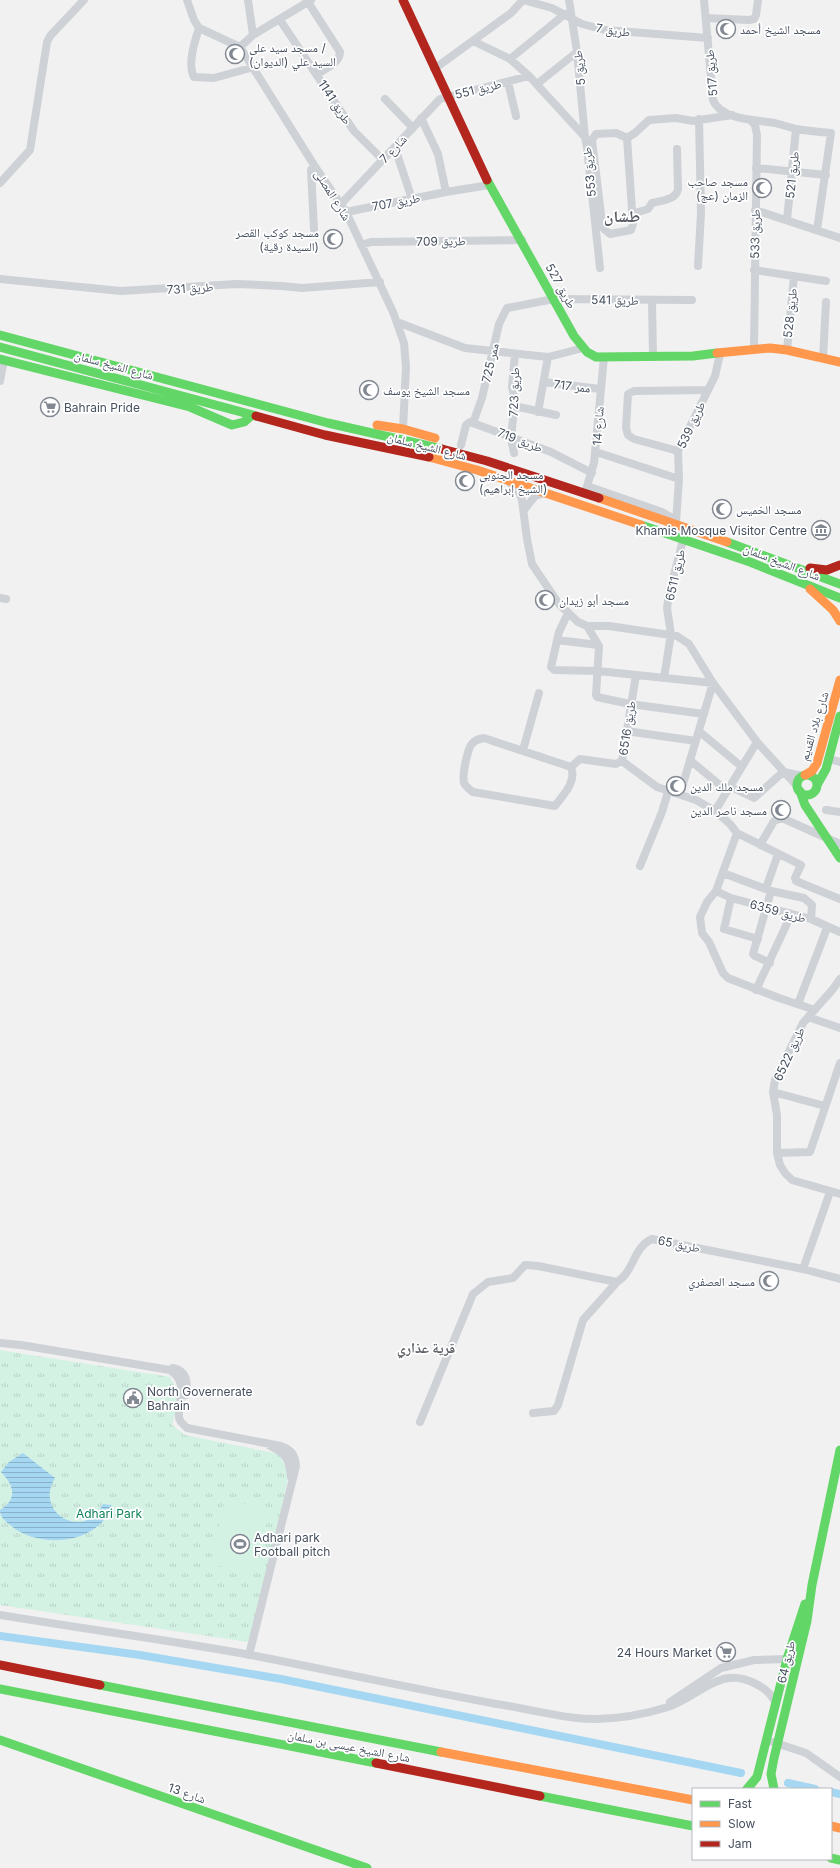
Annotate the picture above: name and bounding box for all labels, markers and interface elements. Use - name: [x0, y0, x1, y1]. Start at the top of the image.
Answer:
- mosque icon: مسجد الشيخ أحمد: [715, 18, 737, 40]
- street label: طريق 7: [595, 20, 631, 40]
- place label: مسجد الشيخ أحمد: [740, 22, 821, 37]
- place label: مسجد سيد علي / السيد علي (الديوان): [249, 40, 336, 72]
- mosque icon: مسجد سيد علي / السيد علي (الديوان): [224, 43, 246, 65]
- street label: طريق 517: [701, 49, 721, 97]
- street label: طريق 5: [570, 50, 589, 86]
- street label: طريق 551: [453, 76, 503, 102]
- street label: طريق 1141: [315, 77, 355, 127]
- street label: شارع 7: [376, 132, 411, 167]
- street label: طريق 553: [579, 146, 599, 198]
- street label: طريق 521: [782, 151, 802, 199]
- street label: شارع المصلى: [311, 167, 355, 224]
- place label: مسجد صاحب الزمان (عج): [688, 174, 748, 203]
- mosque icon: مسجد صاحب الزمان (عج): [751, 177, 773, 199]
- street label: طريق 707: [371, 190, 421, 214]
- district label: طشان: [604, 206, 640, 226]
- street label: طريق 533: [747, 209, 763, 259]
- place label: مسجد كوكب القصر (السيدة رقية): [235, 225, 319, 254]
- mosque icon: مسجد كوكب القصر (السيدة رقية): [322, 228, 344, 250]
- street label: طريق 709: [416, 233, 466, 249]
- street label: طريق 527: [542, 261, 580, 311]
- street label: طريق 731: [166, 279, 214, 297]
- street label: طريق 528: [780, 287, 800, 339]
- street label: طريق 541: [591, 292, 639, 308]
- street label: ممر 725: [478, 342, 502, 384]
- street label: شارع الشيخ سلمان: [73, 347, 155, 384]
- street label: طريق 723: [506, 367, 523, 417]
- street label: ممر 717: [553, 376, 591, 396]
- mosque icon: مسجد الشيخ يوسف: [358, 379, 380, 401]
- place label: مسجد الشيخ يوسف: [383, 383, 470, 398]
- supermarket icon: Bahrain Pride: [39, 396, 61, 418]
- street label: طريق 539: [674, 399, 709, 451]
- place label: Bahrain Pride: [64, 400, 140, 415]
- street label: شارع 14: [589, 406, 608, 446]
- street label: طريق 719: [495, 425, 545, 456]
- street label: شارع الشيخ سلمان: [386, 429, 468, 464]
- place label: مسجد الجنوبي (الشيخ إبراهيم): [479, 467, 547, 497]
- mosque icon: مسجد الجنوبي (الشيخ إبراهيم): [454, 470, 476, 492]
- mosque icon: مسجد الخميس: [711, 498, 733, 520]
- place label: مسجد الخميس: [736, 502, 801, 517]
- museum icon: Khamis Mosque Visitor Centre: [810, 519, 832, 541]
- place label: Khamis Mosque Visitor Centre: [635, 523, 807, 538]
- street label: شارع الشيخ سلمان: [741, 540, 823, 585]
- street label: طريق 6511: [662, 548, 688, 602]
- mosque icon: مسجد أبو زيدان: [534, 589, 556, 611]
- place label: مسجد أبو زيدان: [559, 593, 629, 608]
- street label: شارع بلاد القديم: [796, 690, 833, 763]
- street label: طريق 6516: [615, 700, 639, 756]
- mosque icon: مسجد ملك الدين: [665, 775, 687, 797]
- place label: مسجد ملك الدين: [690, 779, 763, 794]
- mosque icon: مسجد ناصر الدين: [770, 799, 792, 821]
- place label: مسجد ناصر الدين: [690, 803, 767, 818]
- street label: طريق 6359: [748, 896, 808, 926]
- street label: طريق 6522: [770, 1025, 808, 1083]
- street label: طريق 65: [657, 1233, 701, 1256]
- mosque icon: مسجد العصفري: [758, 1270, 780, 1292]
- place label: مسجد العصفري: [688, 1274, 755, 1292]
- district label: قرية عذاري: [397, 1339, 455, 1359]
- place label: North Governerate Bahrain: [147, 1384, 253, 1413]
- public building icon: North Governerate Bahrain: [122, 1387, 144, 1409]
- park label: Adhari Park: [76, 1506, 142, 1521]
- place label: Adhari park Football pitch: [254, 1530, 330, 1559]
- sports icon: Adhari park Football pitch: [229, 1533, 251, 1555]
- street label: طريق 64: [774, 1639, 798, 1685]
- supermarket icon: 24 Hours Market: [715, 1641, 737, 1663]
- place label: 24 Hours Market: [617, 1645, 712, 1660]
- street label: شارع الشيخ عيسى بن سلمان: [286, 1727, 412, 1766]
- street label: شارع 13: [166, 1780, 208, 1807]
- legend: [692, 1788, 832, 1860]
- text: Fast: [728, 1796, 752, 1811]
- text: Slow: [728, 1816, 756, 1831]
- text: Jam: [728, 1836, 752, 1851]

